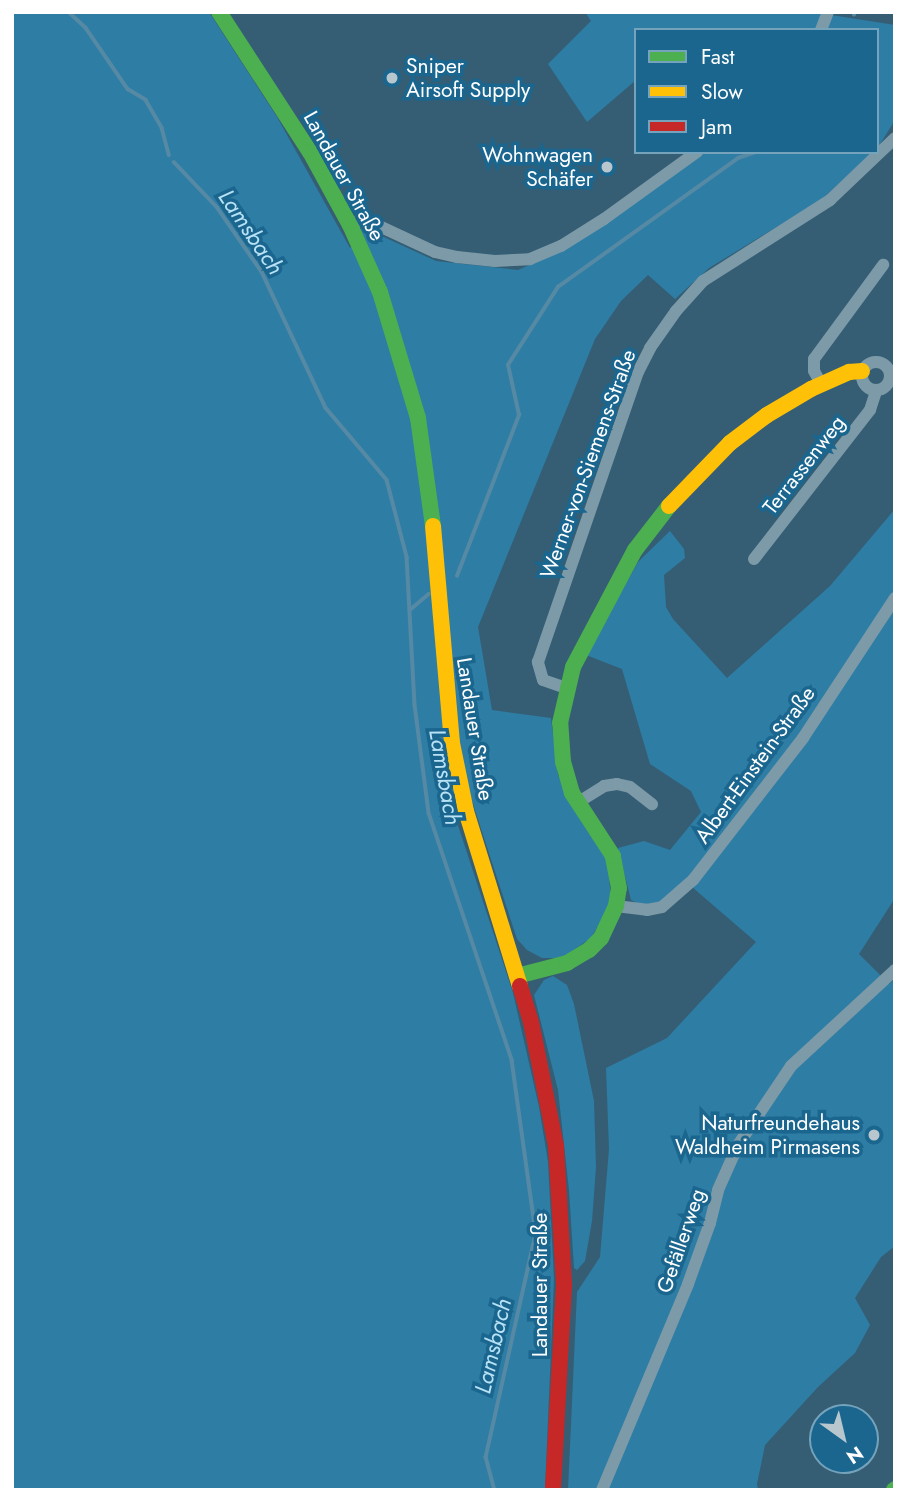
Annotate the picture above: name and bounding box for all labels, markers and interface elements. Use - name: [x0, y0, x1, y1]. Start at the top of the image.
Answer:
- legend: [634, 28, 879, 154]
- text: Fast: [701, 42, 734, 72]
- place label: Sniper Airsoft Supply: [406, 53, 530, 103]
- marker: Sniper Airsoft Supply: [384, 70, 400, 86]
- text: Slow: [701, 77, 743, 107]
- street label: Landauer Straße: [298, 107, 390, 245]
- text: Jam: [701, 112, 733, 142]
- place label: Wohnwagen Schäfer: [482, 142, 593, 192]
- marker: Wohnwagen Schäfer: [599, 159, 615, 175]
- water label: Lamsbach: [212, 184, 290, 280]
- street label: Werner-von-Siemens-Straße: [535, 346, 641, 582]
- street label: Terrassenweg: [758, 411, 850, 519]
- street label: Landauer Straße: [451, 656, 499, 802]
- street label: Albert-Einstein-Straße: [690, 682, 820, 848]
- water label: Lamsbach: [423, 727, 467, 827]
- place label: Naturfreundehaus Waldheim Pirmasens: [675, 1110, 860, 1160]
- marker: Naturfreundehaus Waldheim Pirmasens: [866, 1127, 882, 1143]
- street label: Gefällerweg: [651, 1186, 711, 1296]
- street label: Landauer Straße: [527, 1213, 553, 1357]
- water label: Lamsbach: [469, 1296, 517, 1396]
- north arrow: [809, 1404, 879, 1474]
- text: N: [841, 1440, 869, 1471]

